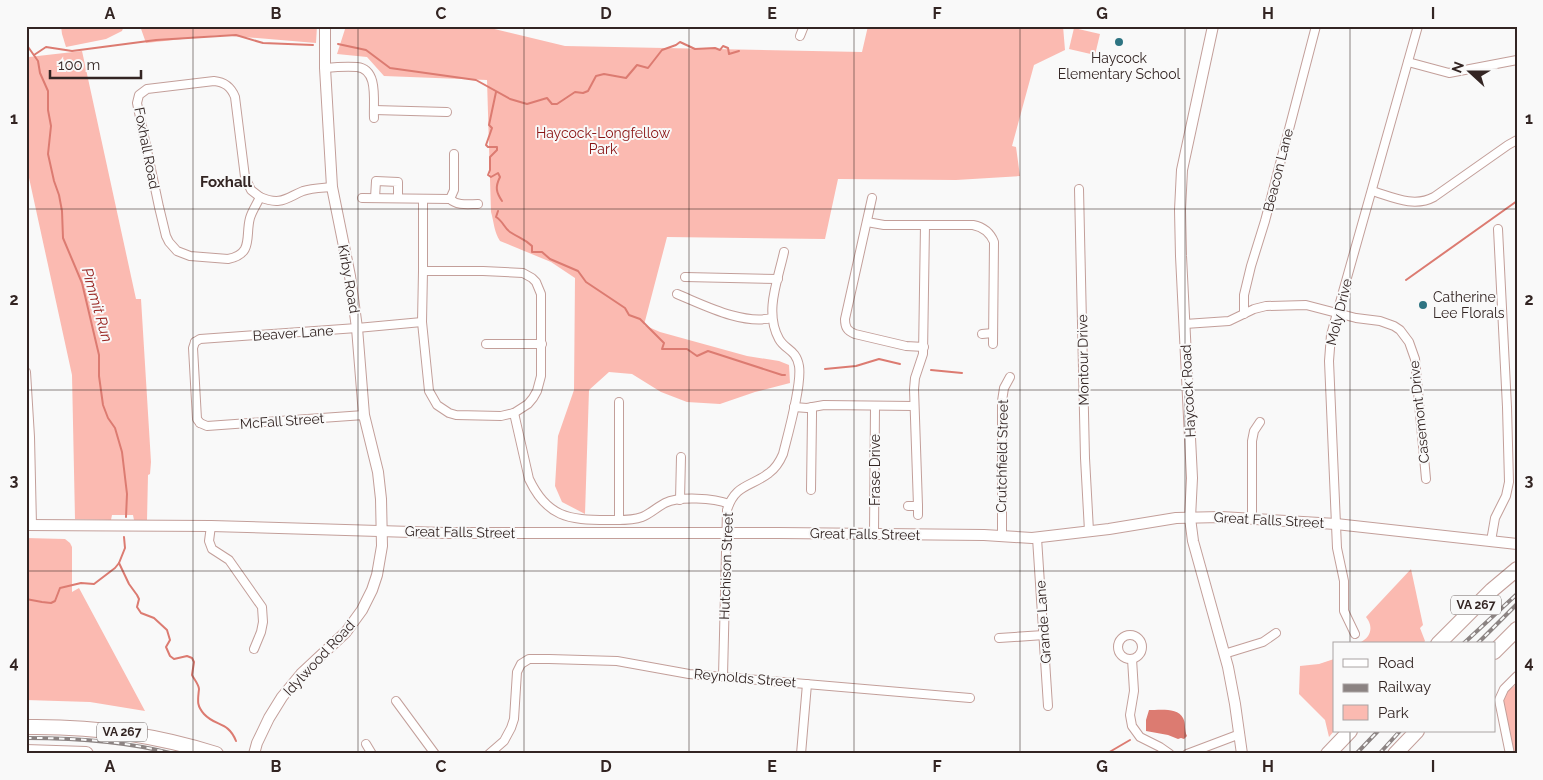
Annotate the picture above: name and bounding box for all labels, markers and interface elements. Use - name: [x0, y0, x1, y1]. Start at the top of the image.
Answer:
- text: A: [105, 4, 116, 23]
- text: B: [271, 4, 282, 23]
- text: C: [436, 4, 447, 23]
- text: D: [600, 4, 612, 23]
- text: E: [767, 4, 777, 23]
- text: F: [932, 4, 942, 23]
- text: G: [1096, 4, 1108, 23]
- text: H: [1262, 4, 1274, 23]
- text: I: [1431, 4, 1435, 23]
- marker: Haycock Elementary School: [1113, 36, 1125, 48]
- scale bar: [50, 48, 141, 80]
- north arrow: [1446, 48, 1496, 98]
- place label: Haycock Elementary School: [1058, 50, 1180, 82]
- text: 100 m: [58, 56, 100, 74]
- text: N: [1448, 59, 1467, 75]
- street label: Foxhall Road: [131, 106, 163, 190]
- text: 1: [10, 109, 18, 128]
- text: 1: [1525, 109, 1533, 128]
- park label: Haycock-Longfellow Park: [536, 125, 671, 157]
- street label: Beacon Lane: [1260, 127, 1296, 213]
- district label: Foxhall: [200, 173, 252, 191]
- street label: Kirby Road: [335, 243, 363, 315]
- water label: Pimmit Run: [78, 266, 116, 344]
- street label: Moly Drive: [1323, 277, 1355, 347]
- place label: Catherine Lee Florals: [1433, 289, 1505, 321]
- text: 2: [9, 290, 19, 309]
- text: 2: [1524, 290, 1534, 309]
- marker: Catherine Lee Florals: [1417, 299, 1429, 311]
- street label: Montour Drive: [1074, 314, 1092, 406]
- street label: Beaver Lane: [252, 322, 334, 344]
- street label: Haycock Road: [1178, 344, 1198, 438]
- street label: Casemont Drive: [1406, 360, 1432, 464]
- street label: Crutchfield Street: [993, 399, 1011, 513]
- street label: McFall Street: [239, 410, 325, 432]
- street label: Frase Drive: [867, 434, 883, 506]
- text: 3: [10, 471, 19, 490]
- text: 3: [1525, 471, 1534, 490]
- street label: Great Falls Street: [1213, 509, 1325, 531]
- street label: Hutchison Street: [716, 512, 736, 620]
- street label: Great Falls Street: [405, 523, 516, 541]
- street label: Great Falls Street: [810, 525, 921, 543]
- street label: Grande Lane: [1032, 580, 1054, 664]
- road number: VA 267: [1451, 596, 1501, 614]
- street label: Idylwood Road: [280, 617, 358, 699]
- legend: [1333, 642, 1496, 732]
- text: 4: [9, 653, 19, 672]
- text: 4: [1524, 653, 1534, 672]
- text: Road: [1378, 654, 1414, 672]
- street label: Reynolds Street: [693, 666, 797, 690]
- text: Railway: [1378, 678, 1431, 696]
- text: Park: [1378, 704, 1409, 722]
- road number: VA 267: [97, 722, 147, 742]
- text: A: [105, 757, 116, 776]
- text: B: [271, 757, 282, 776]
- text: C: [436, 757, 447, 776]
- text: D: [600, 757, 612, 776]
- text: E: [767, 757, 777, 776]
- text: F: [932, 757, 942, 776]
- text: G: [1096, 757, 1108, 776]
- text: H: [1262, 757, 1274, 776]
- text: I: [1431, 757, 1435, 776]

